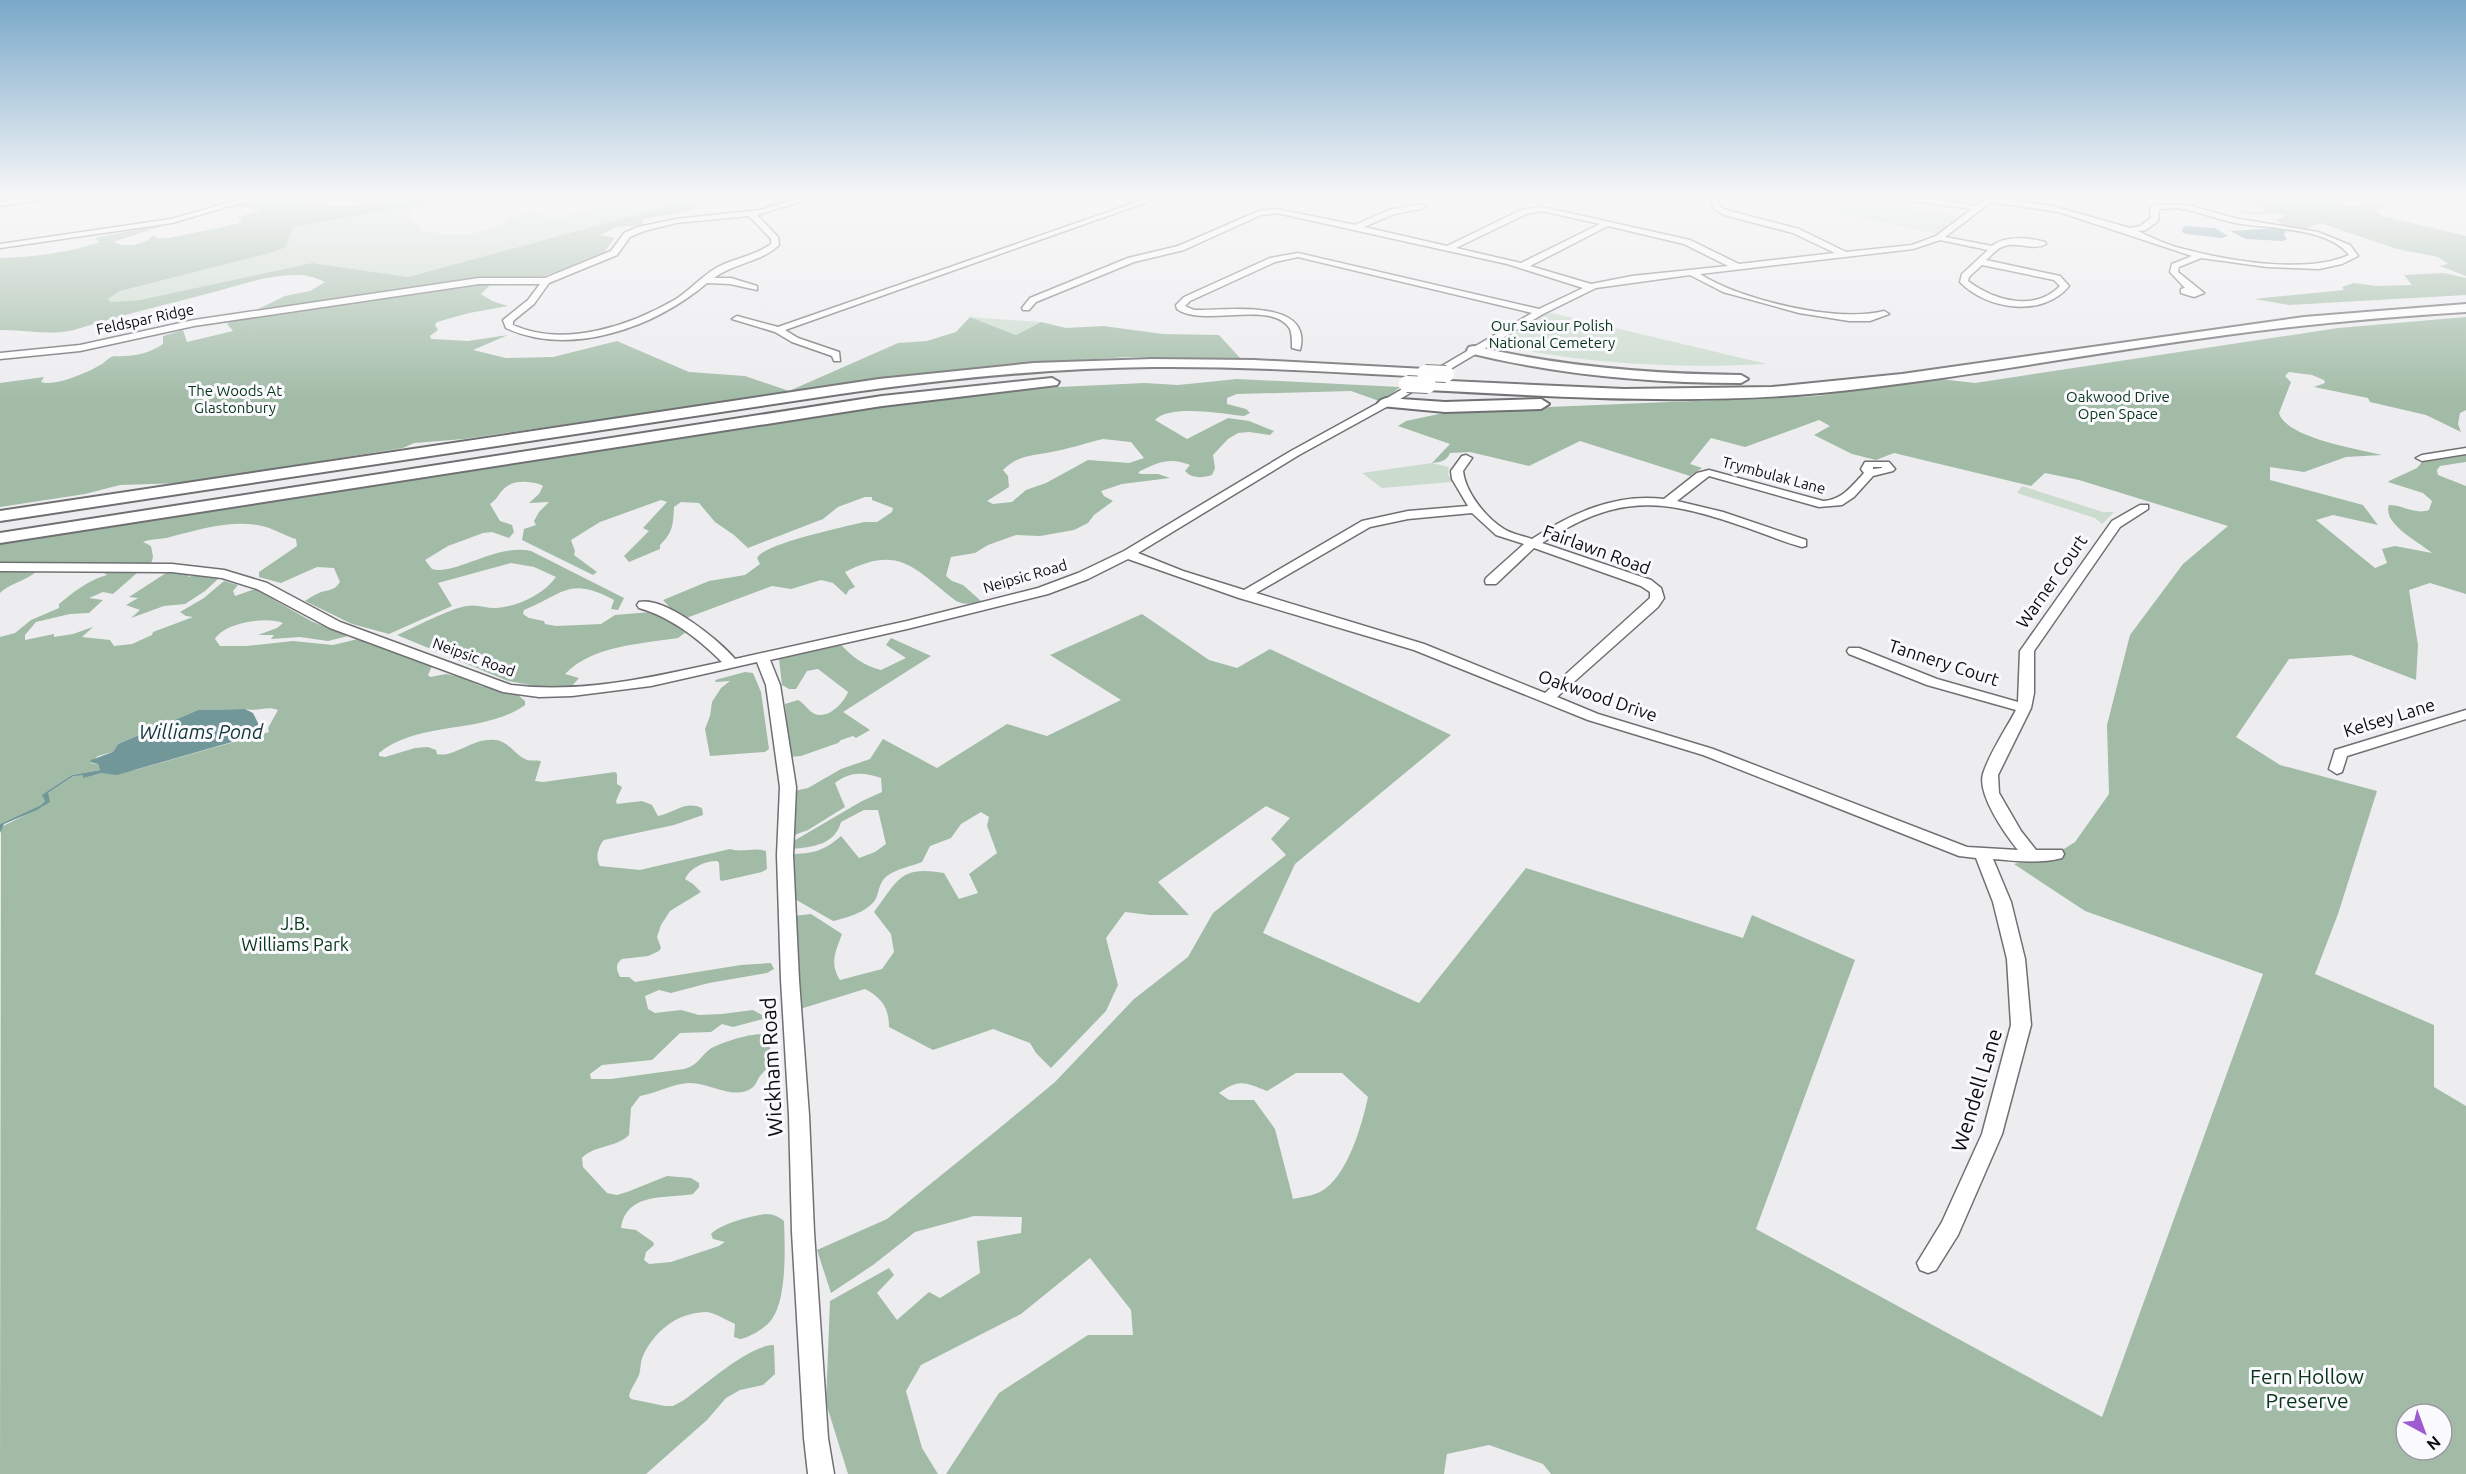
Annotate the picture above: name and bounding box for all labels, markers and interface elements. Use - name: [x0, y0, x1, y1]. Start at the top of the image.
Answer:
- street label: Feldspar Ridge: [94, 300, 196, 338]
- park label: Our Saviour Polish National Cemetery: [1489, 317, 1615, 351]
- park label: The Woods At Glastonbury: [188, 382, 282, 416]
- park label: Oakwood Drive Open Space: [2066, 388, 2170, 422]
- street label: Trymbulak Lane: [1720, 453, 1828, 497]
- street label: Fairlawn Road: [1540, 520, 1654, 578]
- street label: Warner Court: [2011, 531, 2091, 631]
- street label: Neipsic Road: [981, 556, 1069, 596]
- street label: Neipsic Road: [430, 634, 518, 680]
- street label: Tannery Court: [1886, 635, 2002, 689]
- street label: Oakwood Drive: [1536, 665, 1660, 725]
- street label: Kelsey Lane: [2341, 694, 2437, 740]
- water label: Williams Pond: [139, 720, 264, 743]
- park label: J.B. Williams Park: [241, 913, 349, 954]
- street label: Wickham Road: [755, 997, 787, 1137]
- street label: Wendell Lane: [1946, 1026, 2006, 1154]
- park label: Fern Hollow Preserve: [2250, 1364, 2364, 1412]
- north arrow: [2394, 1402, 2454, 1462]
- text: N: [2423, 1433, 2444, 1454]

